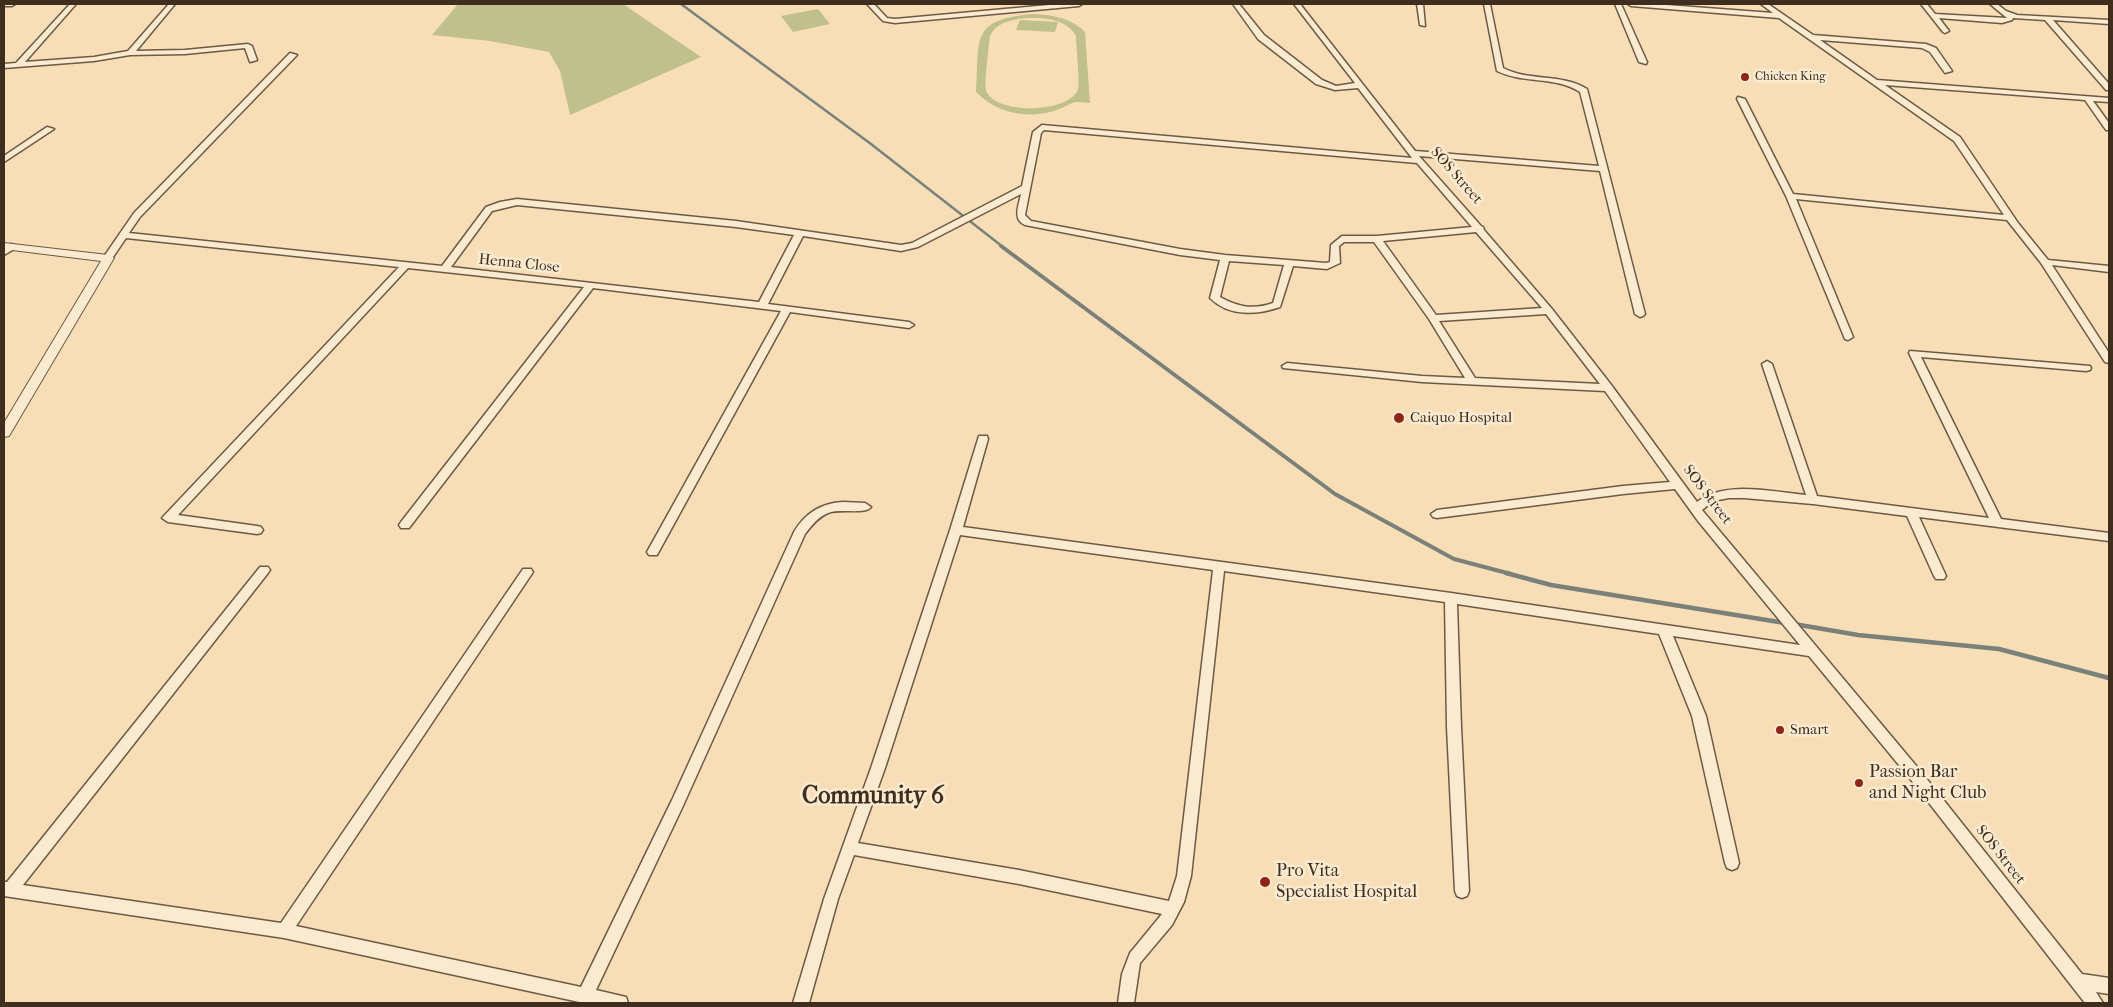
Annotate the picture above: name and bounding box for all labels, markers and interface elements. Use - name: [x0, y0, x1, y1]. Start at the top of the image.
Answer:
- place label: Chicken King: [1755, 70, 1826, 84]
- marker: Chicken King: [1739, 71, 1751, 83]
- street label: SOS Street: [1426, 144, 1486, 208]
- street label: Henna Close: [478, 251, 560, 277]
- place label: Caiquo Hospital: [1410, 409, 1512, 427]
- marker: Caiquo Hospital: [1392, 411, 1406, 425]
- street label: SOS Street: [1679, 462, 1735, 528]
- place label: Smart: [1790, 721, 1829, 739]
- marker: Smart: [1774, 724, 1786, 736]
- place label: Passion Bar and Night Club: [1869, 762, 1986, 804]
- marker: Passion Bar and Night Club: [1853, 777, 1865, 789]
- district label: Community 6: [802, 783, 944, 811]
- street label: SOS Street: [1971, 822, 2029, 888]
- place label: Pro Vita Specialist Hospital: [1276, 861, 1417, 904]
- marker: Pro Vita Specialist Hospital: [1258, 875, 1272, 889]

